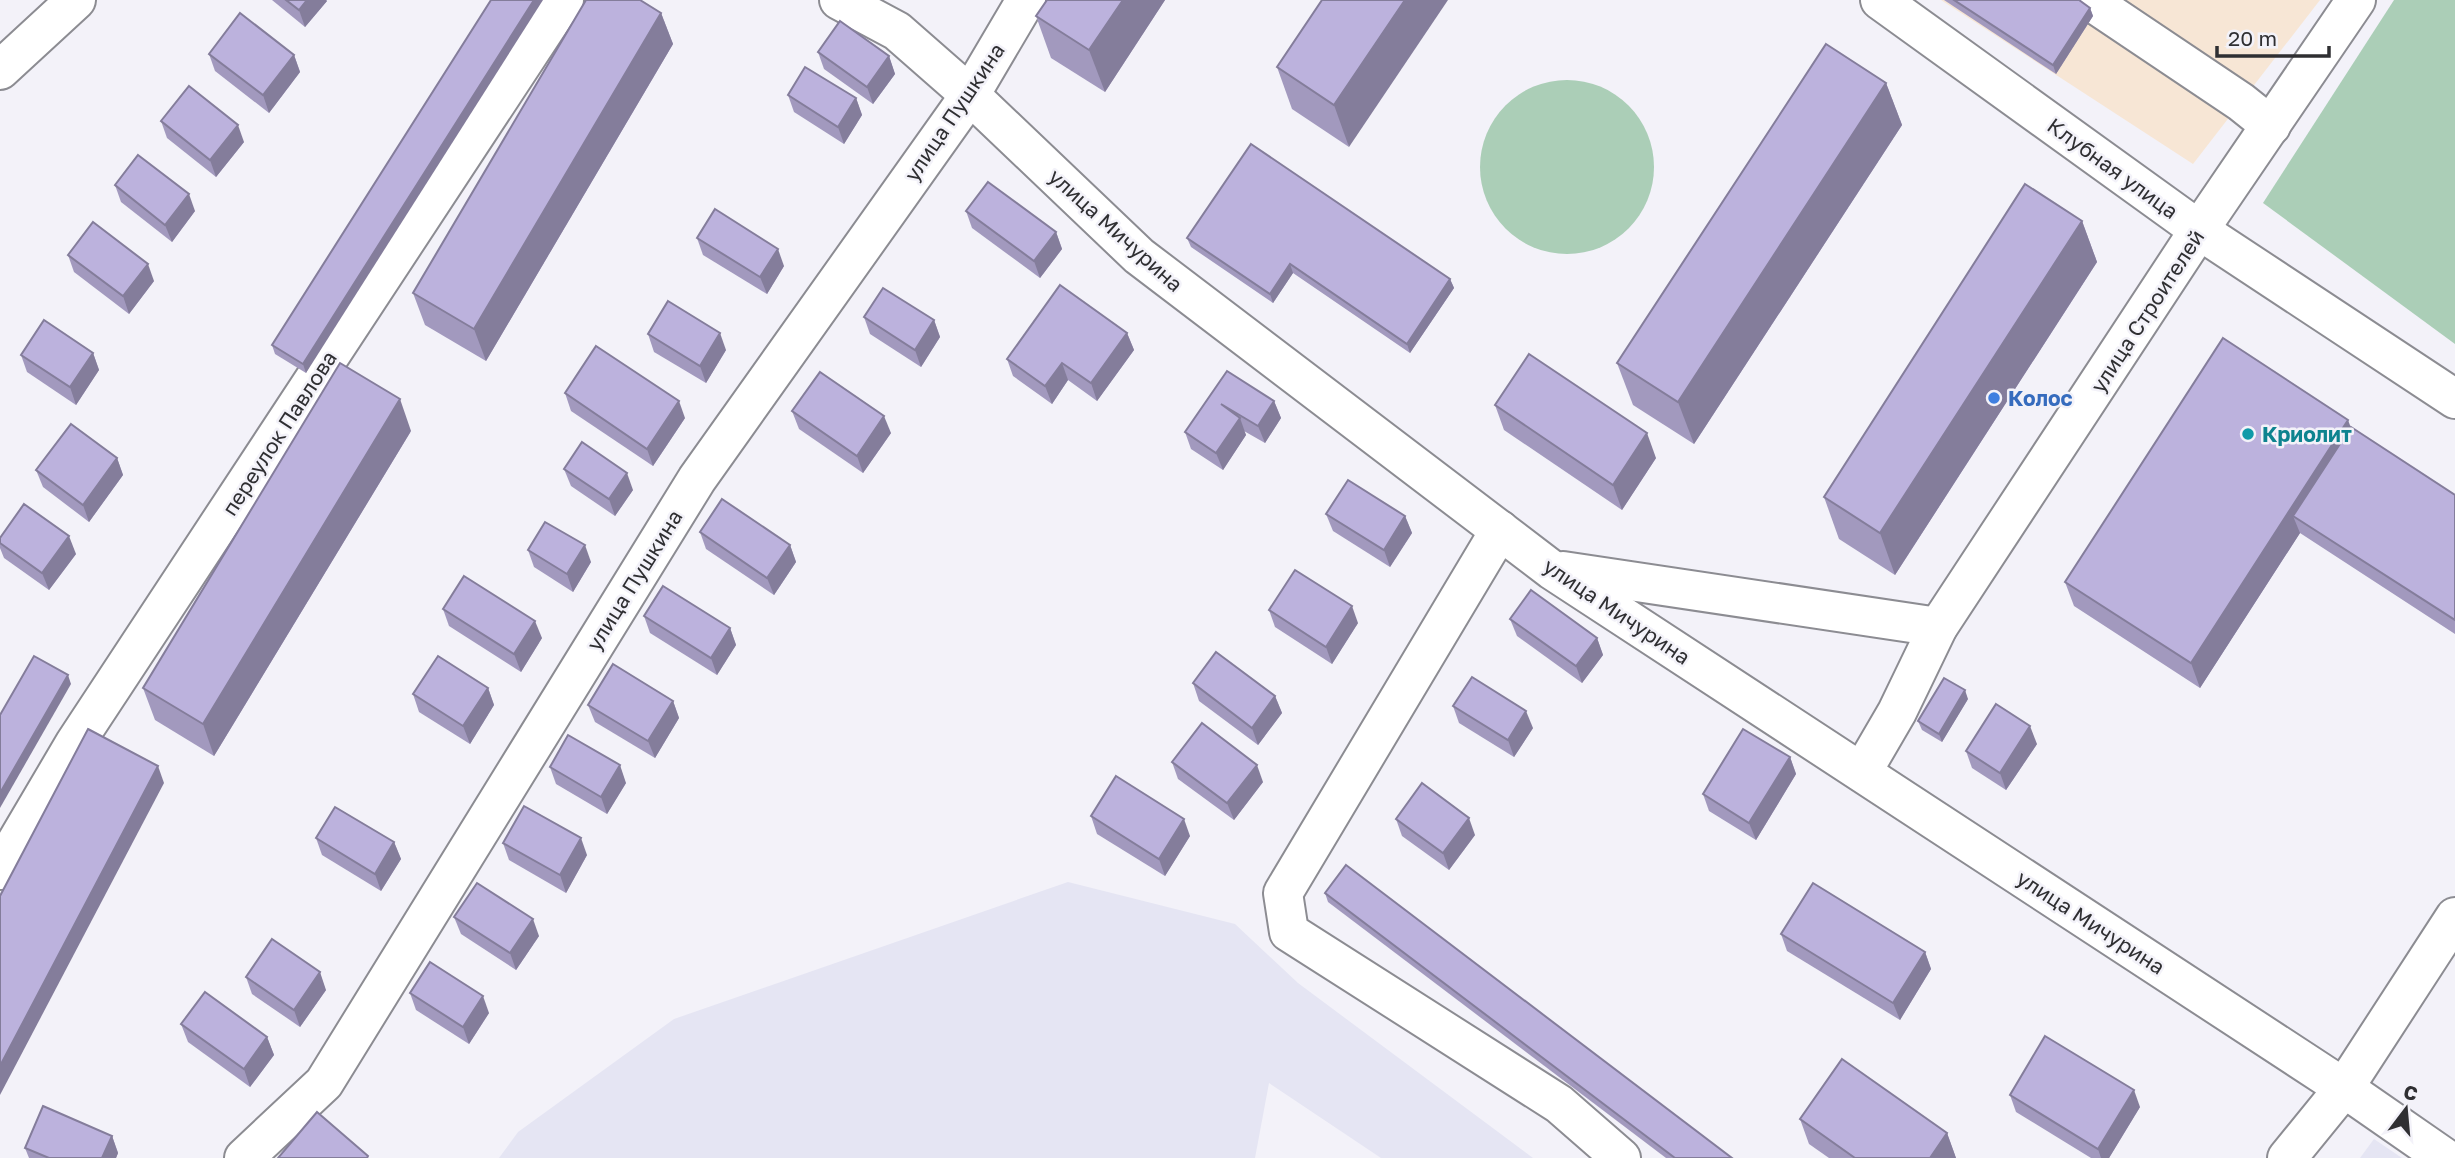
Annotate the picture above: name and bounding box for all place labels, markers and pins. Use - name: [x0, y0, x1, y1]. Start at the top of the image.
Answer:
- place label: Колос: [2008, 385, 2073, 411]
- marker: Колос: [1986, 390, 2002, 406]
- place label: Криолит: [2262, 421, 2352, 447]
- marker: Криолит: [2240, 426, 2256, 442]

